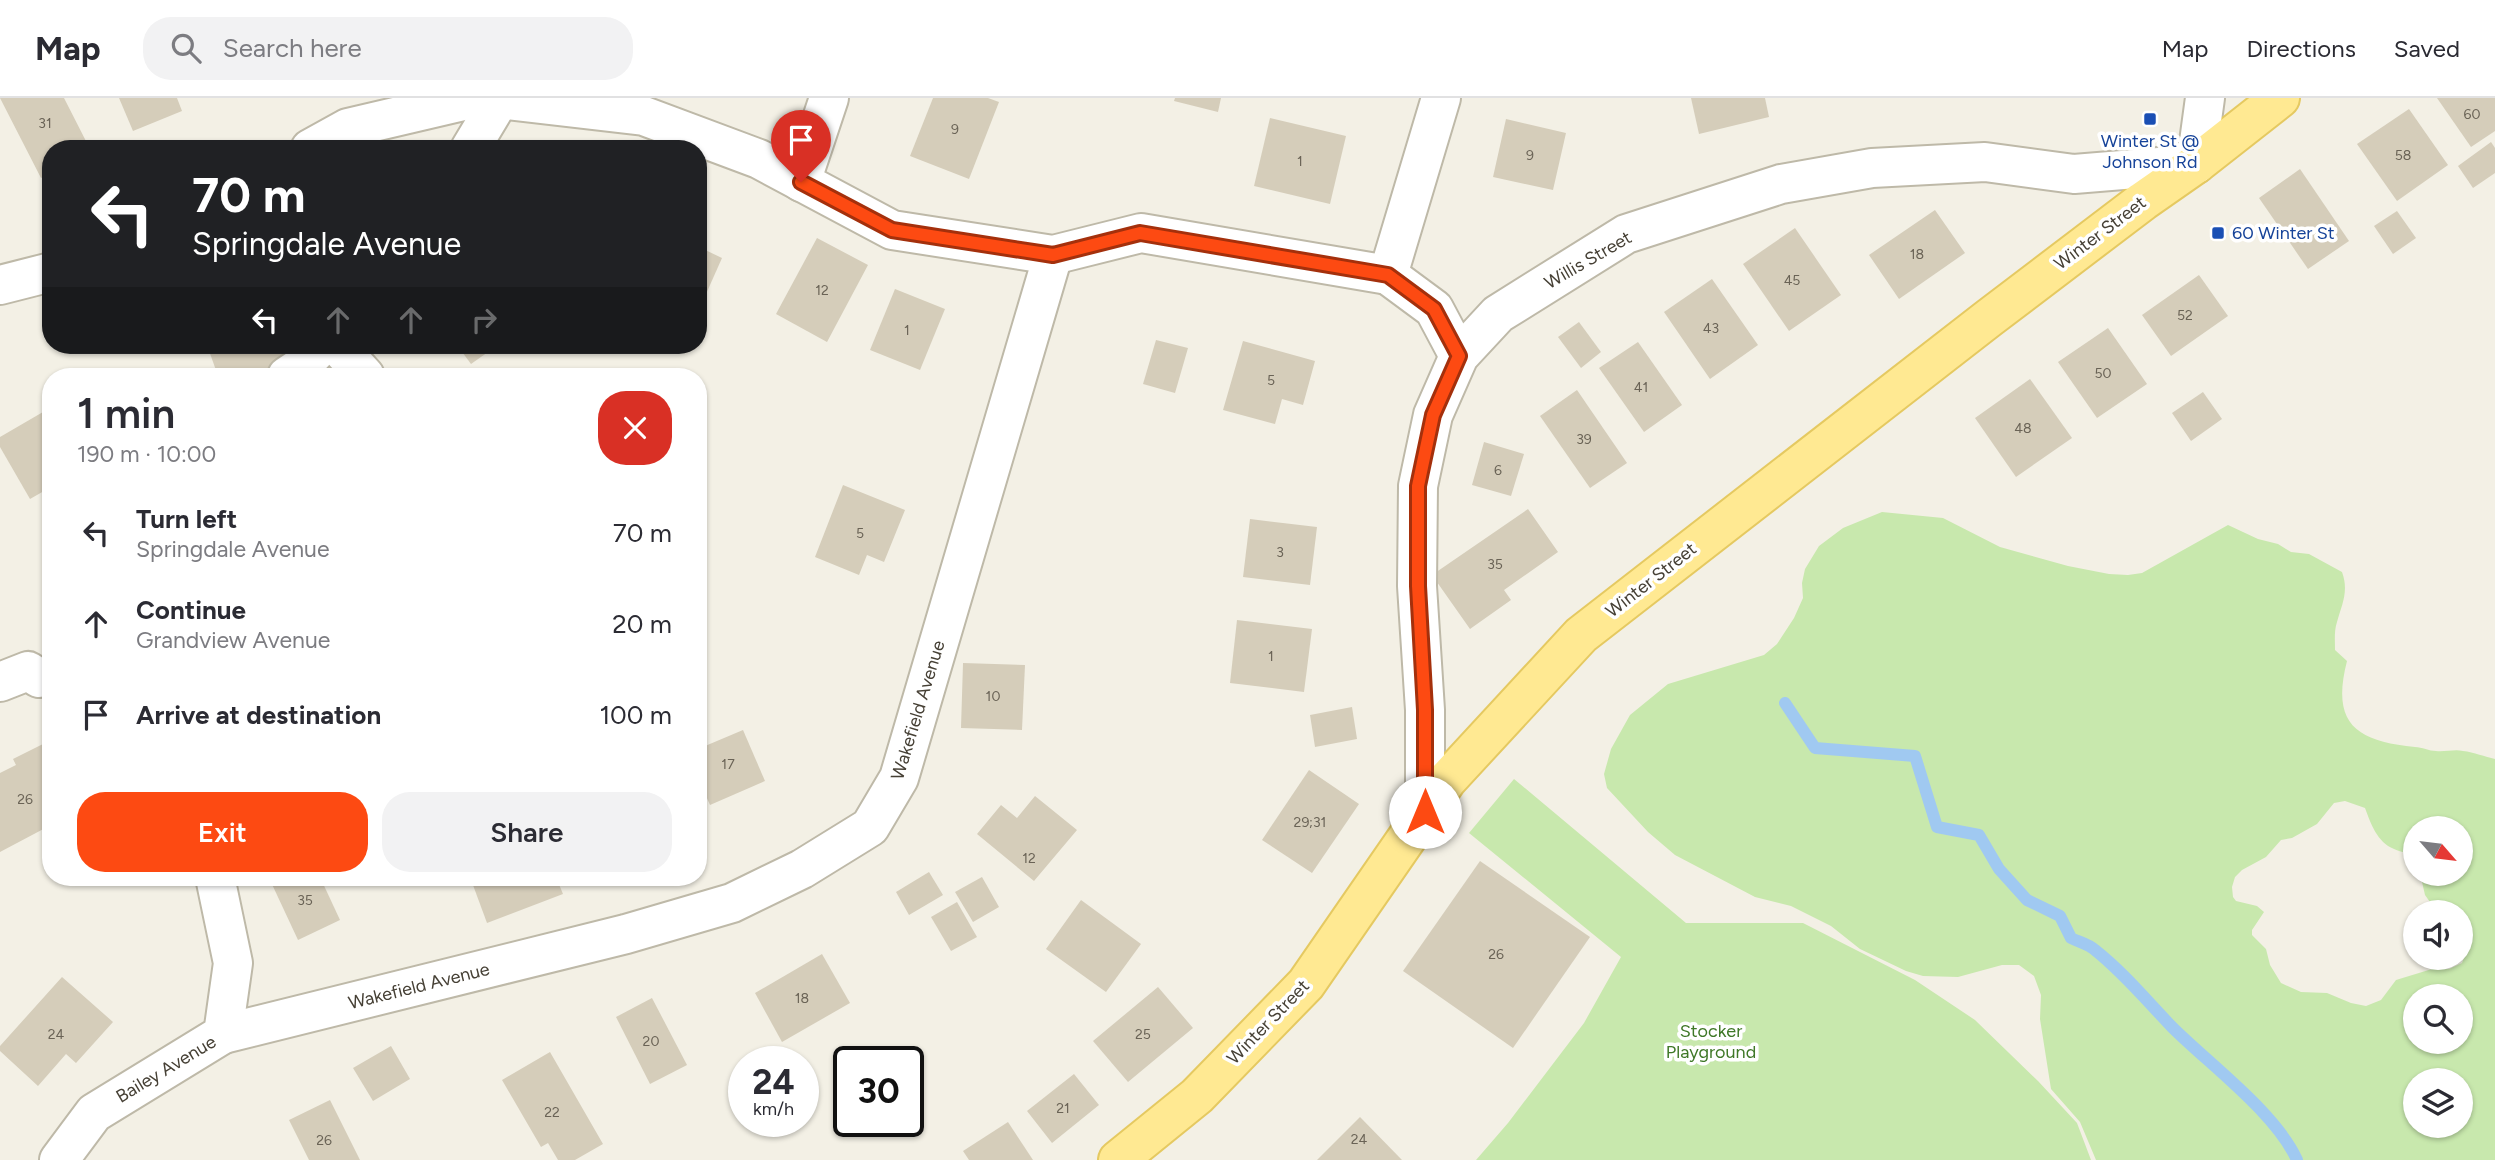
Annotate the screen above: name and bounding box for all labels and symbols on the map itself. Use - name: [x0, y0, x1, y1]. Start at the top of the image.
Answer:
- house number: 60: [2464, 106, 2480, 123]
- pin: [771, 110, 831, 182]
- marker: Winter St @ Johnson Rd: [2142, 111, 2158, 127]
- house number: 31: [38, 115, 52, 132]
- house number: 9: [951, 121, 959, 138]
- place label: Winter St @ Johnson Rd: [2101, 130, 2199, 173]
- house number: 9: [1526, 147, 1534, 164]
- house number: 58: [2395, 147, 2411, 164]
- house number: 1: [1297, 153, 1303, 170]
- street label: Winter Street: [2050, 191, 2150, 275]
- place label: 60 Winter St: [2232, 222, 2335, 244]
- marker: 60 Winter St: [2210, 225, 2226, 241]
- street label: Willis Street: [1541, 226, 1636, 294]
- house number: 18: [1910, 246, 1924, 263]
- house number: 45: [1784, 272, 1800, 289]
- house number: 12: [815, 282, 829, 299]
- house number: 52: [2177, 307, 2193, 324]
- house number: 43: [1703, 320, 1719, 337]
- house number: 1: [904, 322, 910, 339]
- house number: 50: [2094, 365, 2112, 382]
- house number: 5: [1267, 372, 1275, 389]
- house number: 41: [1634, 379, 1648, 396]
- house number: 48: [2014, 420, 2032, 437]
- house number: 39: [1576, 431, 1592, 448]
- house number: 6: [1494, 462, 1502, 479]
- house number: 5: [856, 525, 864, 542]
- street label: Winter Street: [1601, 538, 1701, 622]
- house number: 3: [1276, 544, 1284, 561]
- house number: 35: [1487, 556, 1503, 573]
- street label: Wakefield Avenue: [886, 637, 950, 782]
- house number: 1: [1268, 648, 1274, 665]
- house number: 10: [986, 688, 1000, 705]
- house number: 17: [721, 756, 735, 773]
- position arrow: [1388, 775, 1462, 849]
- house number: 26: [17, 791, 33, 808]
- house number: 29;31: [1294, 814, 1326, 831]
- north arrow: [2403, 816, 2473, 886]
- house number: 12: [1022, 850, 1036, 867]
- house number: 35: [297, 892, 313, 909]
- house number: 26: [1488, 946, 1504, 963]
- street label: Wakefield Avenue: [346, 958, 492, 1014]
- street label: Winter Street: [1222, 975, 1314, 1069]
- house number: 18: [795, 990, 809, 1007]
- park label: Stocker Playground: [1666, 1020, 1756, 1063]
- house number: 24: [48, 1026, 65, 1043]
- house number: 25: [1135, 1026, 1151, 1043]
- street label: Bailey Avenue: [112, 1030, 220, 1107]
- house number: 20: [643, 1033, 659, 1050]
- speed limit sign: 30: [833, 1046, 924, 1137]
- house number: 21: [1056, 1100, 1070, 1117]
- house number: 22: [544, 1104, 560, 1121]
- house number: 24: [1351, 1131, 1368, 1148]
- house number: 26: [316, 1132, 332, 1149]

